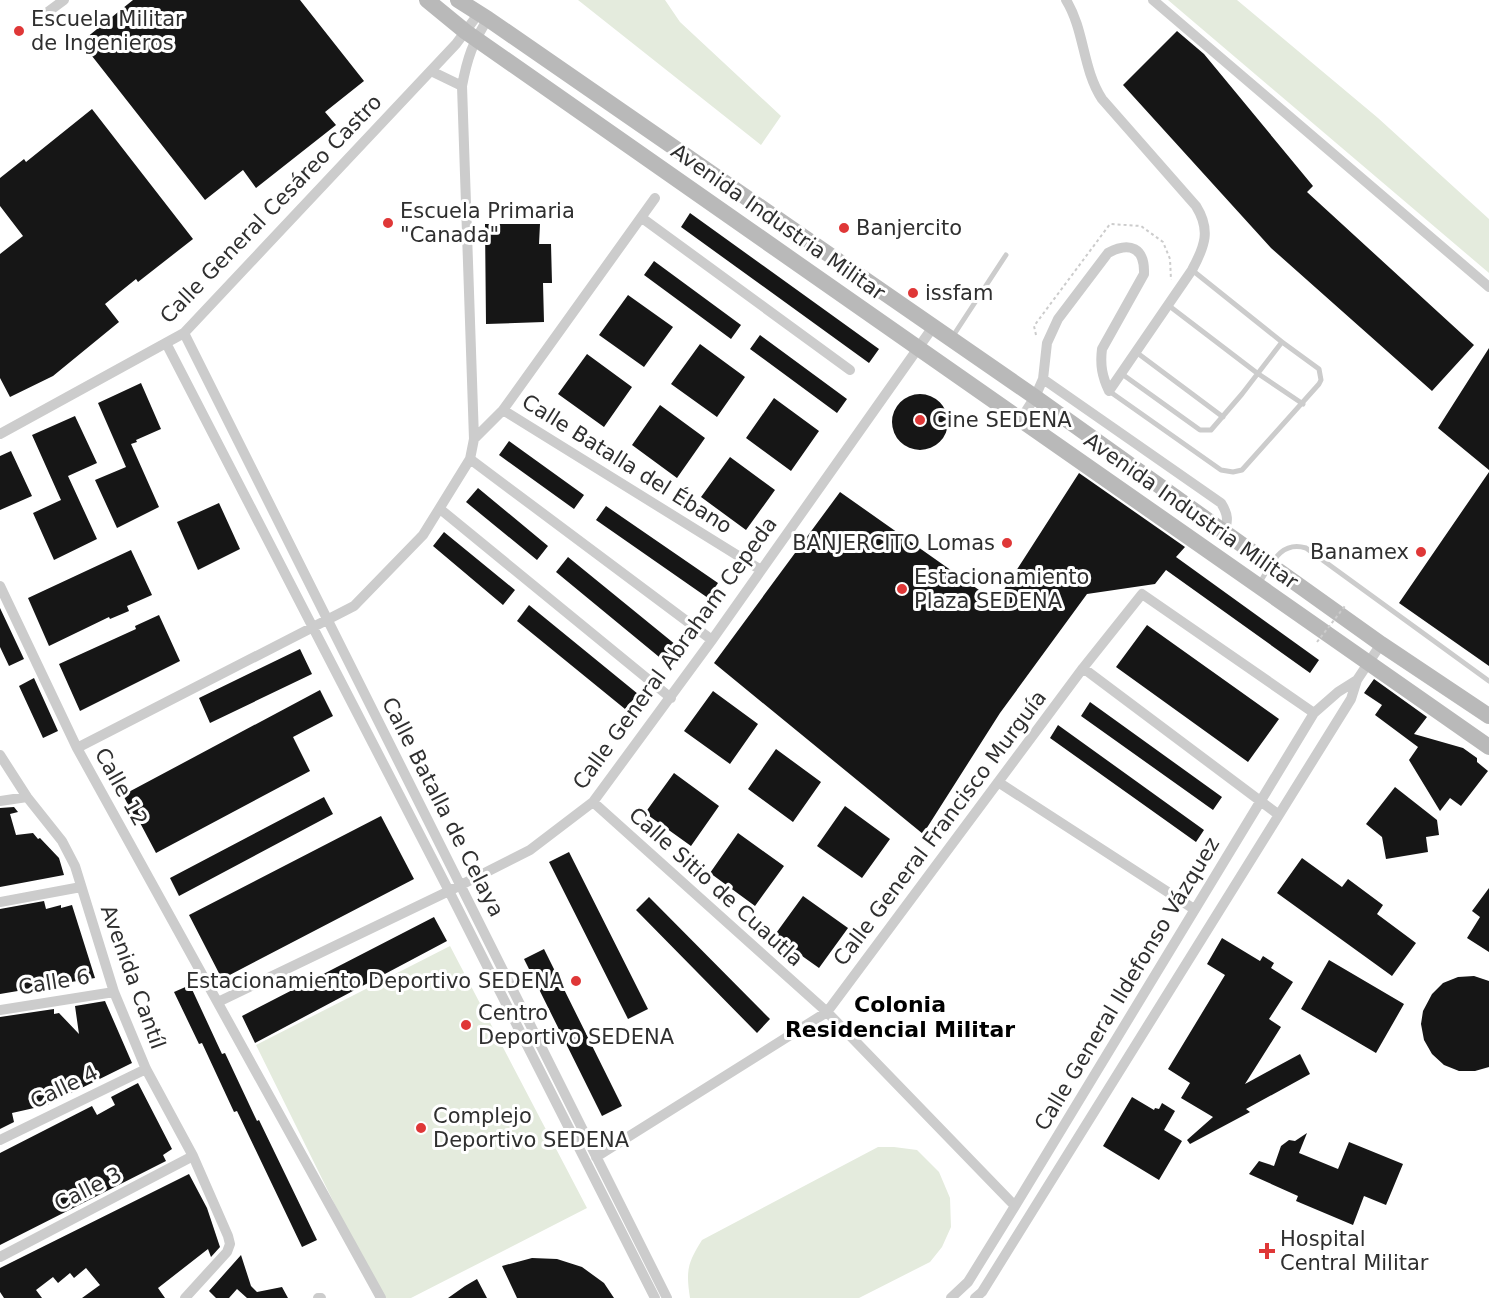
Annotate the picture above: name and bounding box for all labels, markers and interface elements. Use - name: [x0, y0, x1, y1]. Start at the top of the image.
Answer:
- place label: Escuela Militar de Ingenieros: [31, 7, 184, 55]
- marker: Escuela Militar de Ingenieros: [12, 24, 26, 38]
- street label: Calle General Cesáreo Castro: [155, 90, 387, 328]
- street label: Avenida Industria Militar: [667, 139, 890, 305]
- place label: Escuela Primaria "Canada": [400, 199, 575, 247]
- marker: Escuela Primaria "Canada": [381, 216, 395, 230]
- place label: Banjercito: [856, 216, 962, 240]
- marker: Banjercito: [837, 221, 851, 235]
- place label: issfam: [925, 281, 993, 305]
- marker: issfam: [906, 286, 920, 300]
- street label: Calle Batalla del Ébano: [518, 389, 737, 539]
- place label: Cine SEDENA: [932, 408, 1072, 432]
- marker: Cine SEDENA: [913, 413, 927, 427]
- street label: Avenida Industria Militar: [1080, 428, 1303, 594]
- street label: Calle General Abraham Cepeda: [568, 512, 782, 794]
- place label: BANJERCITO Lomas: [792, 531, 995, 555]
- marker: BANJERCITO Lomas: [1000, 536, 1014, 550]
- place label: Banamex: [1310, 540, 1409, 564]
- marker: Banamex: [1414, 545, 1428, 559]
- place label: Estacionamiento Plaza SEDENA: [914, 565, 1089, 613]
- marker: Estacionamiento Plaza SEDENA: [895, 582, 909, 596]
- street label: Calle General Francisco Murguía: [829, 686, 1051, 970]
- street label: Calle Batalla de Celaya: [377, 693, 509, 921]
- street label: Calle 12: [90, 744, 152, 830]
- street label: Calle Sitio de Cuautla: [624, 803, 808, 971]
- street label: Calle General Ildefonso Vázquez: [1030, 833, 1224, 1135]
- street label: Avenida Cantíl: [96, 902, 170, 1052]
- street label: Calle 6: [16, 965, 92, 999]
- place label: Estacionamiento Deportivo SEDENA: [186, 969, 565, 993]
- marker: Estacionamiento Deportivo SEDENA: [569, 974, 583, 988]
- district label: Colonia Residencial Militar: [785, 992, 1015, 1042]
- place label: Centro Deportivo SEDENA: [478, 1001, 675, 1049]
- marker: Centro Deportivo SEDENA: [459, 1018, 473, 1032]
- street label: Calle 4: [26, 1060, 102, 1114]
- place label: Complejo Deportivo SEDENA: [433, 1104, 630, 1152]
- marker: Complejo Deportivo SEDENA: [414, 1121, 428, 1135]
- street label: Calle 3: [50, 1162, 126, 1216]
- place label: Hospital Central Militar: [1280, 1227, 1429, 1275]
- marker: Hospital Central Militar: [1258, 1242, 1276, 1260]

